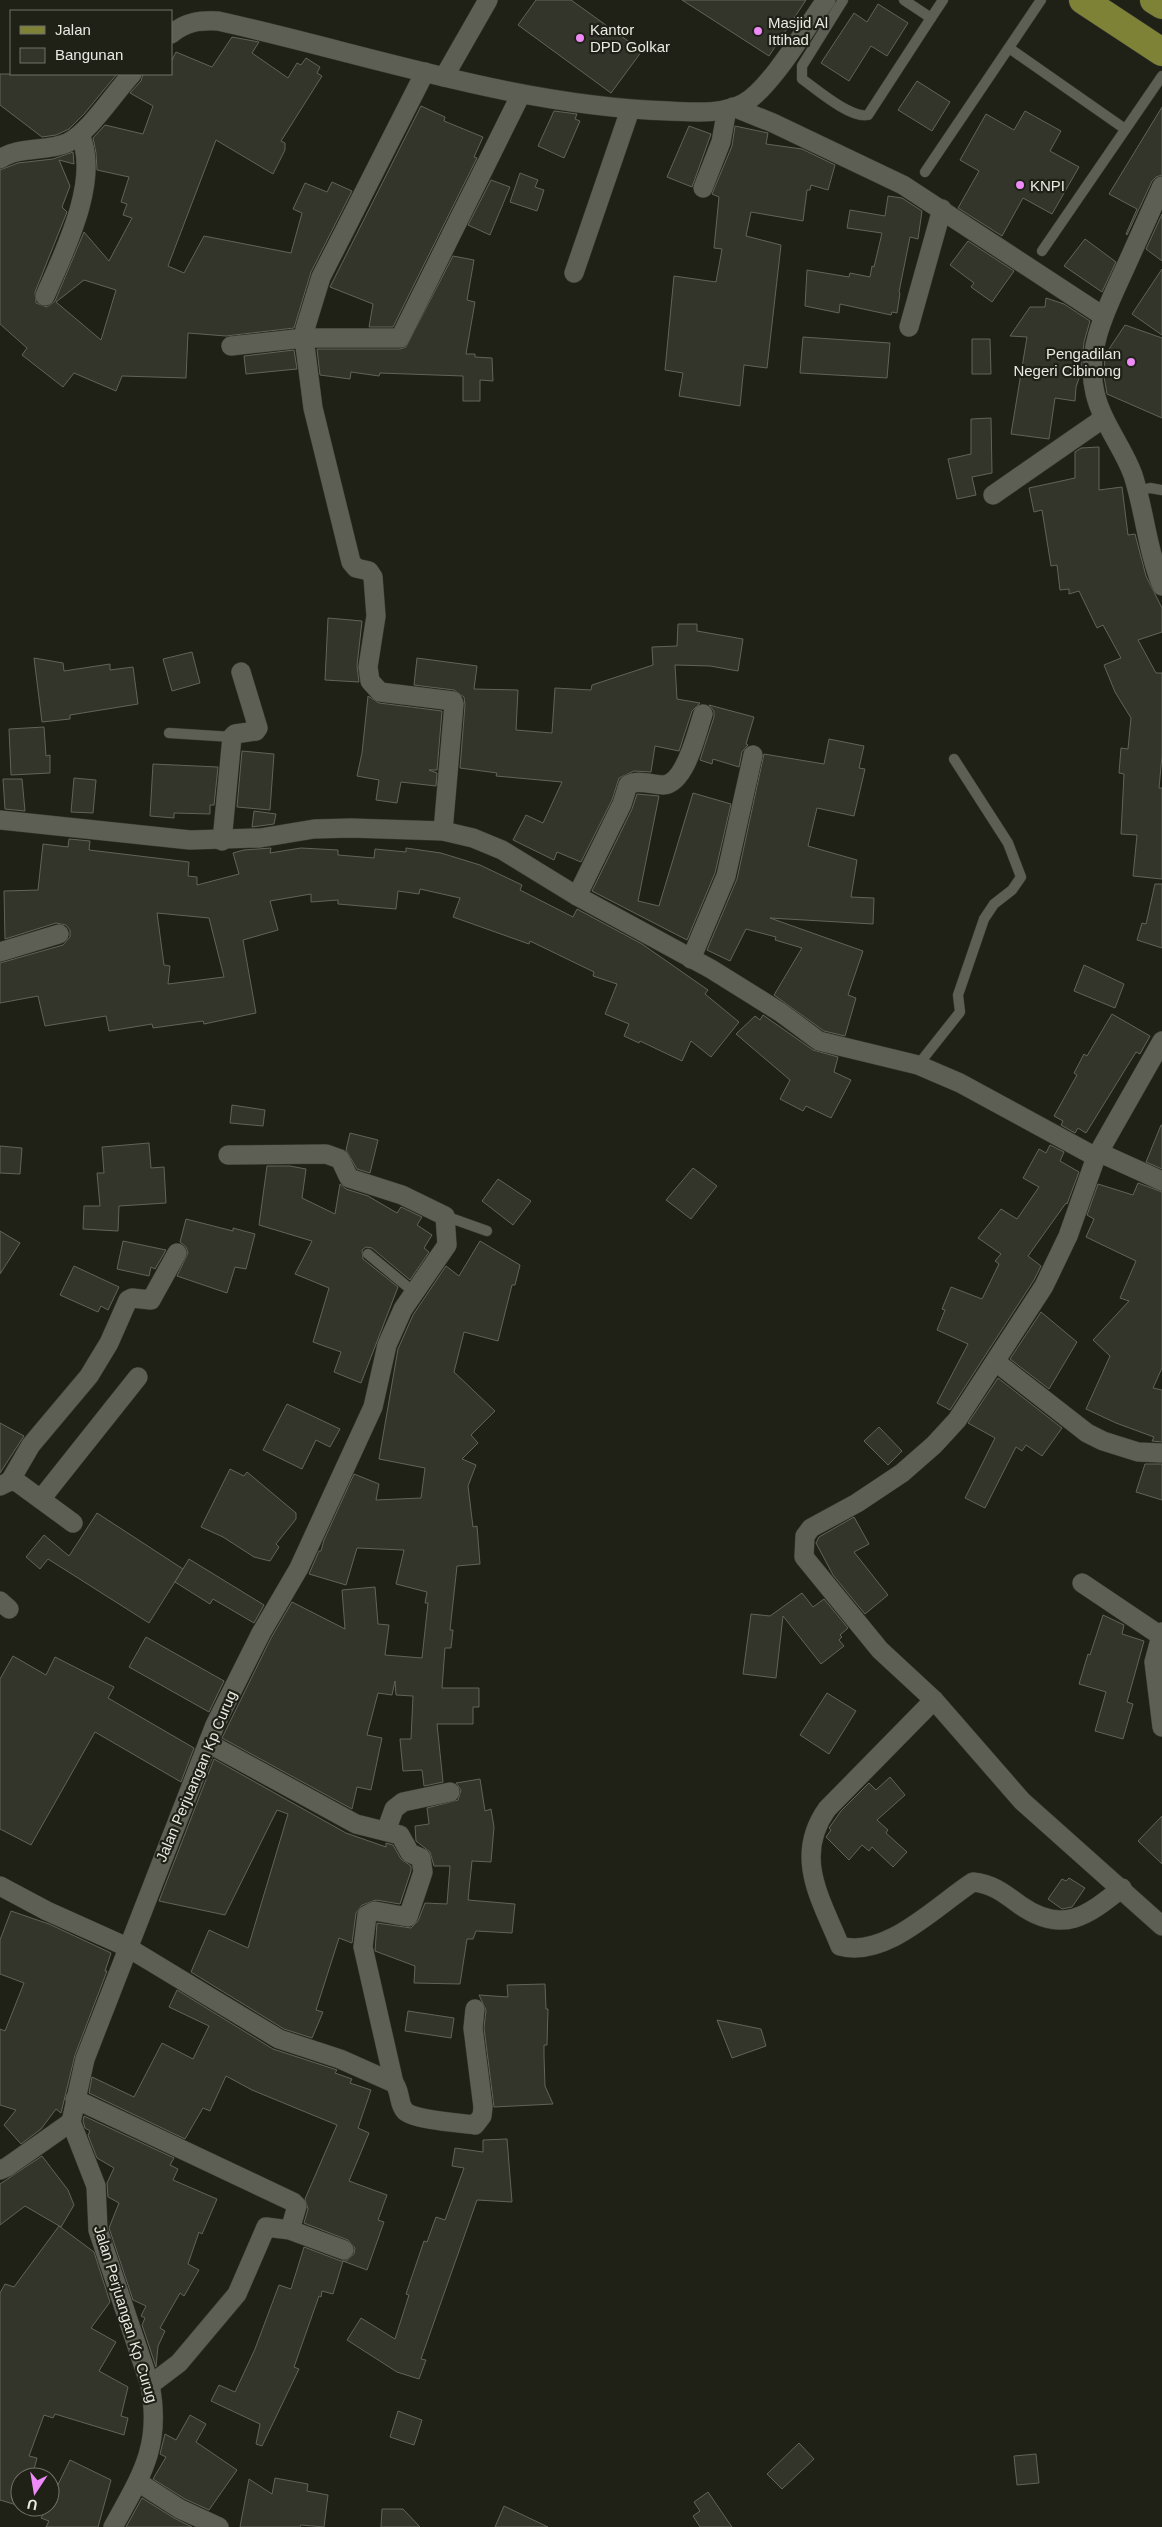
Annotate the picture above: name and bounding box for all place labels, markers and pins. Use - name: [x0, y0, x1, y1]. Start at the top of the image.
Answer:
- place label: Masjid Al Ittihad: [768, 14, 828, 48]
- place label: Kantor DPD Golkar: [590, 21, 670, 55]
- marker: Masjid Al Ittihad: [752, 25, 764, 37]
- marker: Kantor DPD Golkar: [574, 32, 586, 44]
- place label: KNPI: [1030, 177, 1065, 194]
- marker: KNPI: [1014, 179, 1026, 191]
- place label: Pengadilan Negeri Cibinong: [1013, 345, 1121, 379]
- marker: Pengadilan Negeri Cibinong: [1125, 356, 1137, 368]

